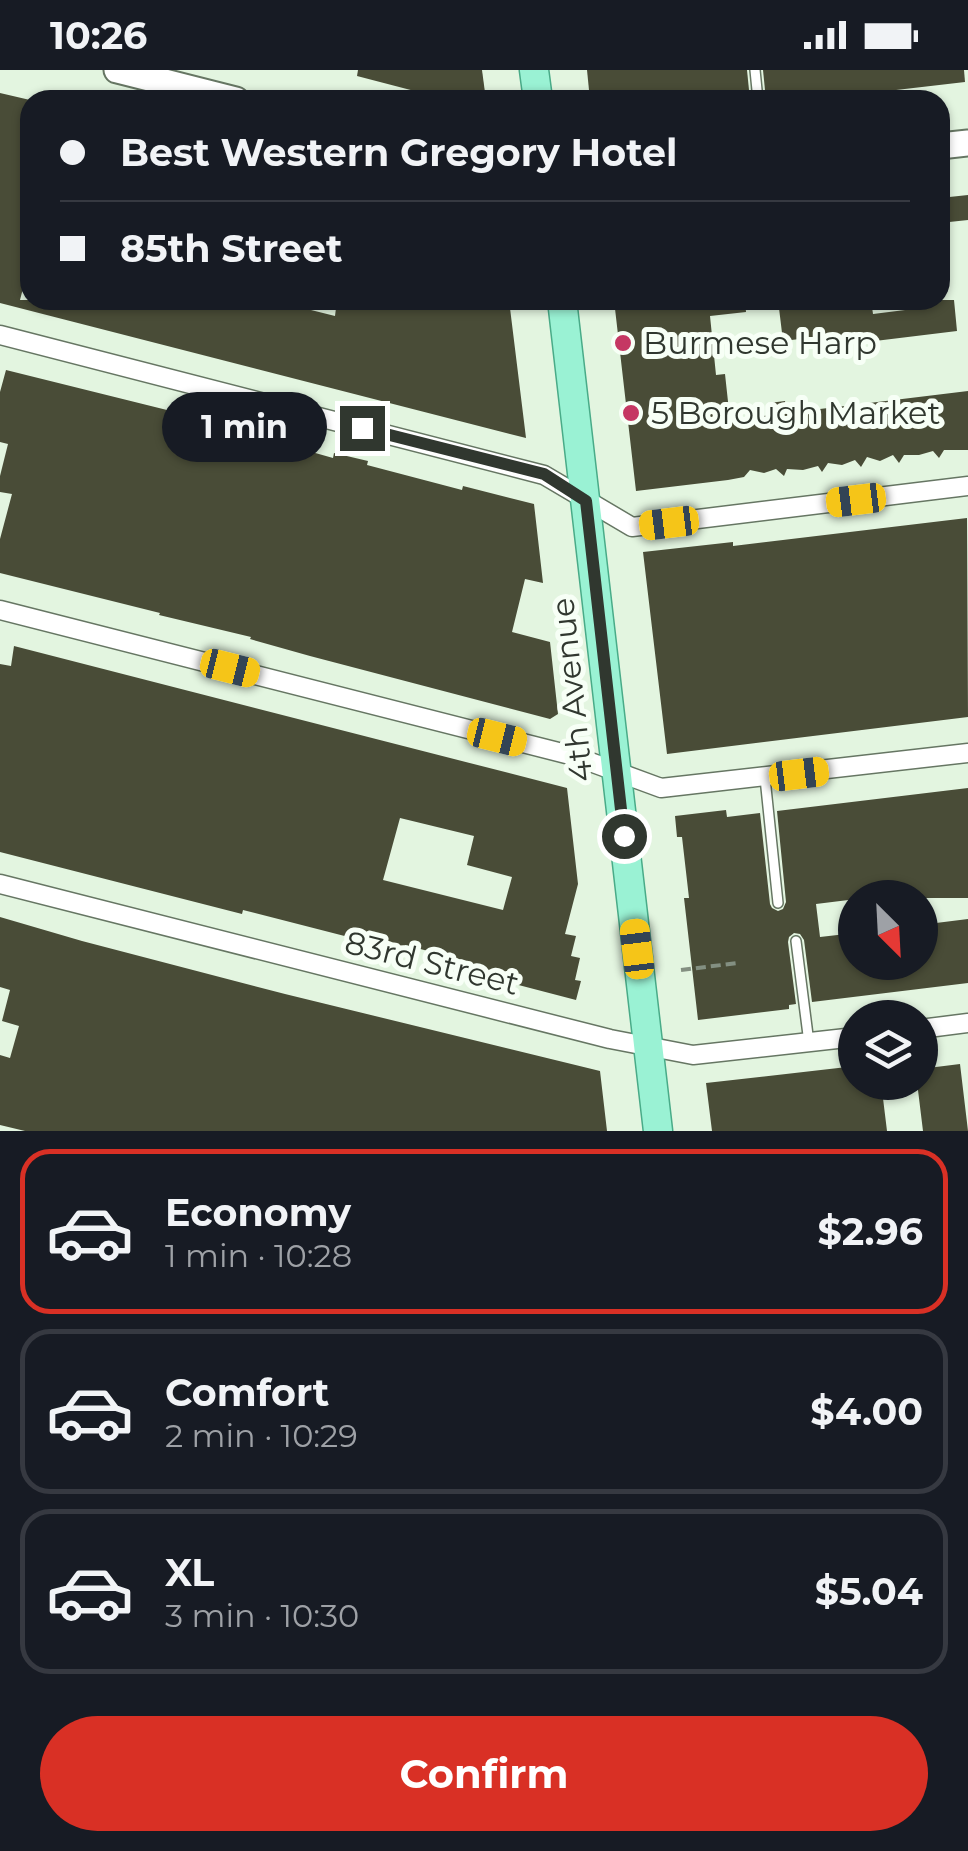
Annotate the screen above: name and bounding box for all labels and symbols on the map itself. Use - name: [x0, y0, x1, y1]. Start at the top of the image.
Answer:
- place label: Burmese Harp: [643, 323, 877, 362]
- marker: Burmese Harp: [612, 332, 634, 354]
- callout: 1 min: [162, 393, 327, 463]
- place label: 5 Borough Market: [651, 393, 940, 432]
- marker: 5 Borough Market: [620, 402, 642, 424]
- route end: [340, 406, 385, 451]
- car: [824, 481, 888, 519]
- car: [637, 504, 701, 542]
- street label: 4th Avenue: [542, 596, 601, 784]
- car: [197, 646, 263, 690]
- car: [464, 715, 530, 759]
- car: [767, 755, 831, 793]
- route start: [602, 814, 647, 859]
- north arrow: [838, 880, 938, 980]
- car: [618, 917, 656, 981]
- street label: 83rd Street: [341, 922, 523, 1003]

